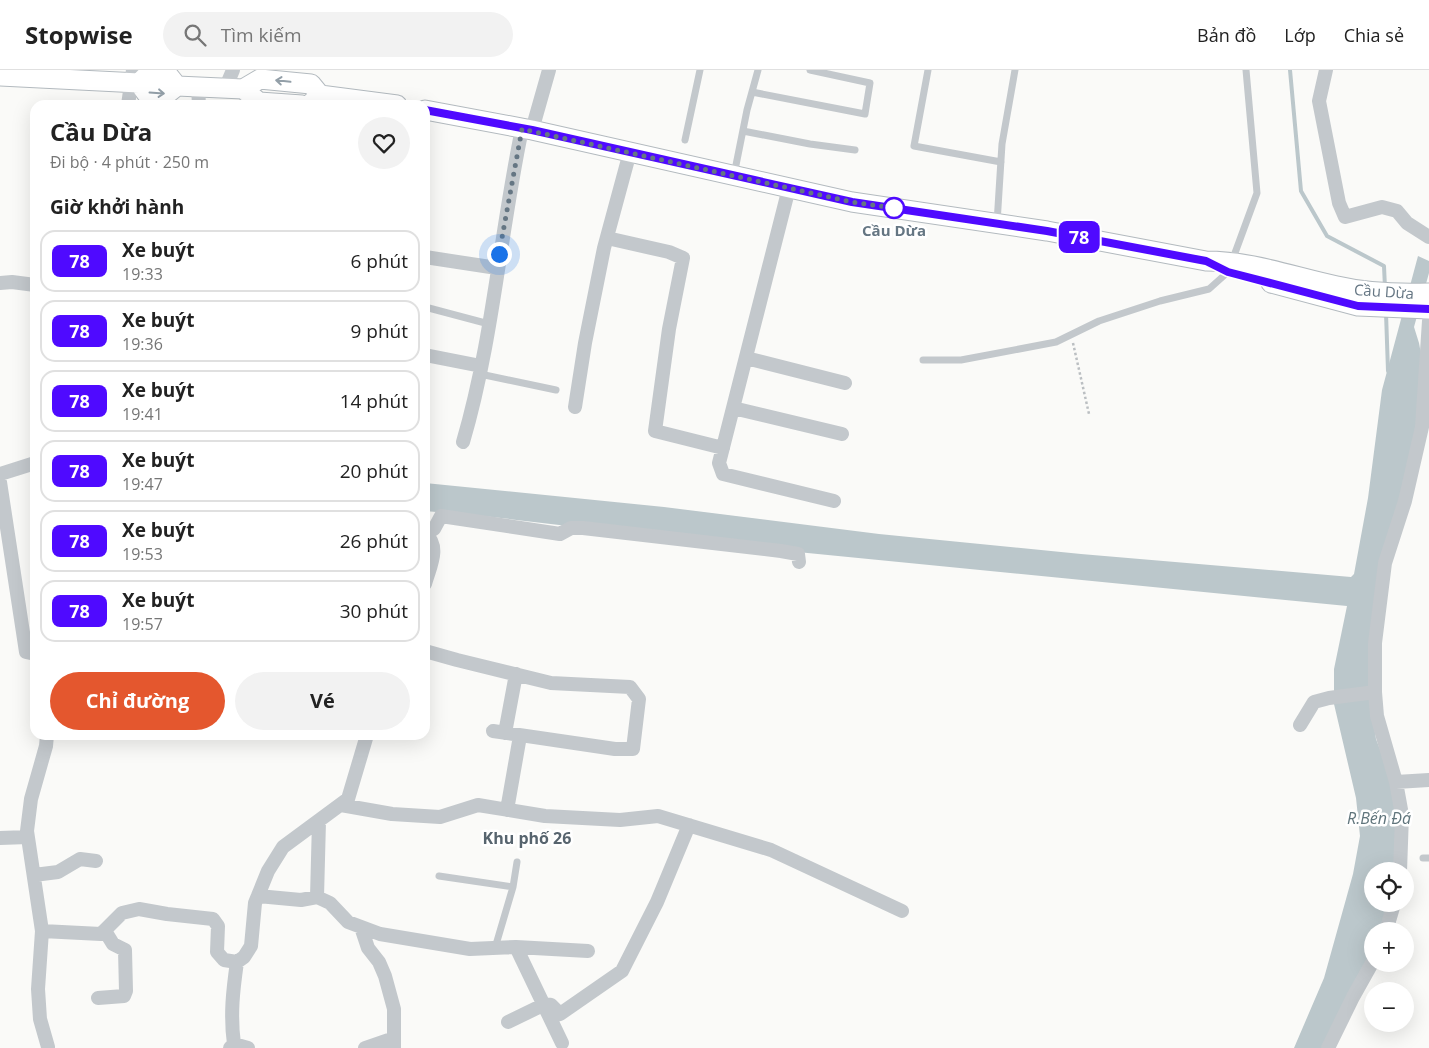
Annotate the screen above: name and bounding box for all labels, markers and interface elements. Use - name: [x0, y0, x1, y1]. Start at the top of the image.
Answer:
- search box: [163, 12, 513, 57]
- text: Stopwise: [25, 18, 133, 51]
- icon: search: [181, 21, 209, 49]
- text: Tìm kiếm: [221, 22, 302, 48]
- text: Bản đồ: [1197, 23, 1256, 47]
- text: Lớp: [1284, 23, 1316, 47]
- text: Chia sẻ: [1344, 23, 1404, 47]
- one-way arrow: [275, 76, 291, 86]
- one-way arrow: [149, 89, 165, 98]
- text: Cầu Dừa: [50, 115, 152, 148]
- button: heart: [358, 117, 410, 169]
- text: Đi bộ · 4 phút · 250 m: [50, 151, 209, 173]
- text: Giờ khởi hành: [50, 194, 184, 220]
- marker: Cầu Dừa: [883, 197, 905, 219]
- place label: Cầu Dừa: [862, 220, 926, 240]
- line badge: 78: [1056, 221, 1102, 253]
- text: 78: [1069, 225, 1089, 249]
- text: Xe buýt: [122, 237, 194, 263]
- your location: [487, 242, 512, 267]
- text: 6 phút: [350, 248, 408, 274]
- text: 78: [69, 249, 90, 273]
- text: 19:33: [122, 263, 163, 285]
- street label: Cầu Dừa: [1353, 279, 1415, 303]
- text: Xe buýt: [122, 307, 194, 333]
- text: 9 phút: [350, 318, 408, 344]
- text: 78: [69, 319, 90, 343]
- text: 19:36: [122, 333, 163, 355]
- text: Xe buýt: [122, 377, 194, 403]
- text: 14 phút: [340, 388, 408, 414]
- text: 78: [69, 389, 90, 413]
- text: 19:41: [122, 403, 163, 425]
- text: Xe buýt: [122, 447, 194, 473]
- text: 20 phút: [340, 458, 408, 484]
- text: 78: [69, 459, 90, 483]
- text: 19:47: [122, 473, 163, 495]
- text: Xe buýt: [122, 517, 194, 543]
- text: 26 phút: [340, 528, 408, 554]
- text: 78: [69, 529, 90, 553]
- text: 19:53: [122, 543, 163, 565]
- text: Xe buýt: [122, 587, 194, 613]
- text: 30 phút: [340, 598, 408, 624]
- text: 78: [69, 599, 90, 623]
- text: 19:57: [122, 613, 163, 635]
- button: Chỉ đường: [50, 672, 225, 730]
- button: Vé: [235, 672, 410, 730]
- water label: R.Bến Đá: [1347, 807, 1411, 829]
- district label: Khu phố 26: [483, 827, 571, 849]
- map controls: [1364, 862, 1414, 1032]
- button: locate: [1364, 862, 1414, 912]
- button: +: [1364, 922, 1414, 972]
- button: −: [1364, 982, 1414, 1032]

